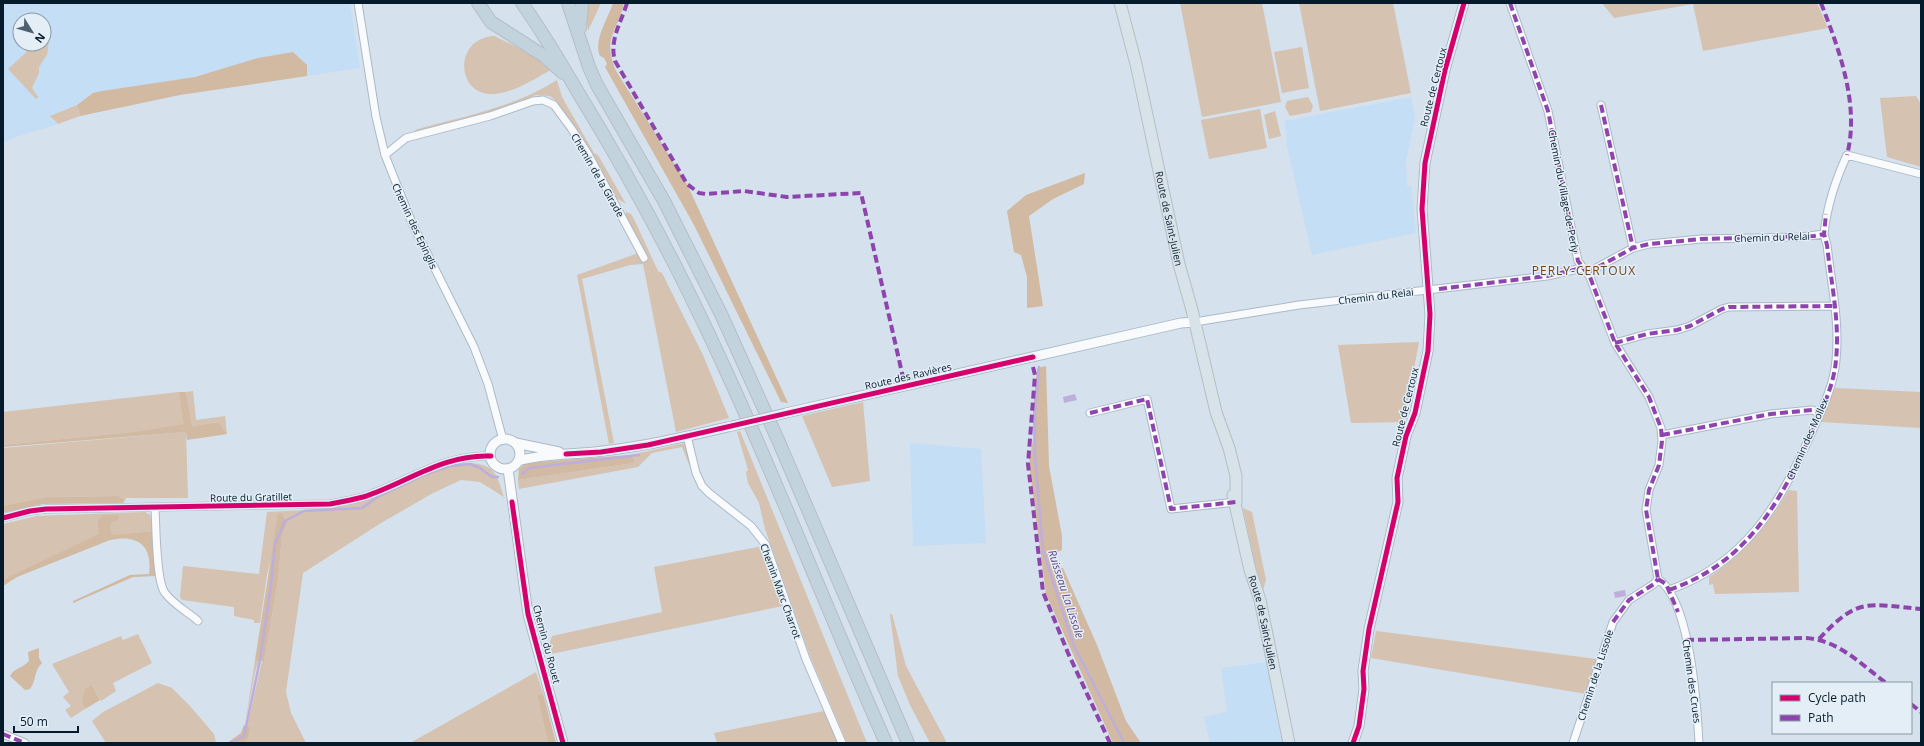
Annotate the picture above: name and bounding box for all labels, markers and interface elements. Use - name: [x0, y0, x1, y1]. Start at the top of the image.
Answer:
- north arrow: [12, 12, 52, 52]
- text: N: [32, 30, 49, 46]
- street label: Route de Certoux: [1416, 45, 1450, 128]
- street label: Chemin du Village-de-Perly: [1545, 128, 1583, 255]
- street label: Chemin de la Girade: [568, 130, 628, 220]
- street label: Route de Saint-Julien: [1152, 170, 1186, 267]
- street label: Chemin des Epinglis: [389, 181, 441, 271]
- street label: Chemin du Relai: [1734, 229, 1810, 245]
- district label: PERLY-CERTOUX: [1532, 262, 1636, 279]
- street label: Chemin du Relai: [1338, 284, 1414, 308]
- street label: Route des Ravières: [863, 359, 953, 393]
- street label: Route de Certoux: [1388, 365, 1422, 448]
- street label: Chemin des Mollex: [1783, 395, 1832, 482]
- street label: Route du Gratillet: [210, 489, 293, 505]
- street label: Chemin Marc Charrot: [757, 541, 805, 641]
- water label: Ruisseau La Lissole: [1045, 548, 1088, 640]
- street label: Route de Saint-Julien: [1245, 573, 1281, 671]
- street label: Chemin du Rouet: [530, 603, 564, 685]
- street label: Chemin de la Lissole: [1574, 627, 1616, 722]
- street label: Chemin des Crues: [1679, 638, 1705, 724]
- legend: [1772, 682, 1912, 734]
- text: Cycle path: [1808, 689, 1866, 706]
- scale bar: [14, 708, 78, 734]
- text: Path: [1808, 709, 1834, 726]
- text: 50 m: [20, 713, 48, 730]

